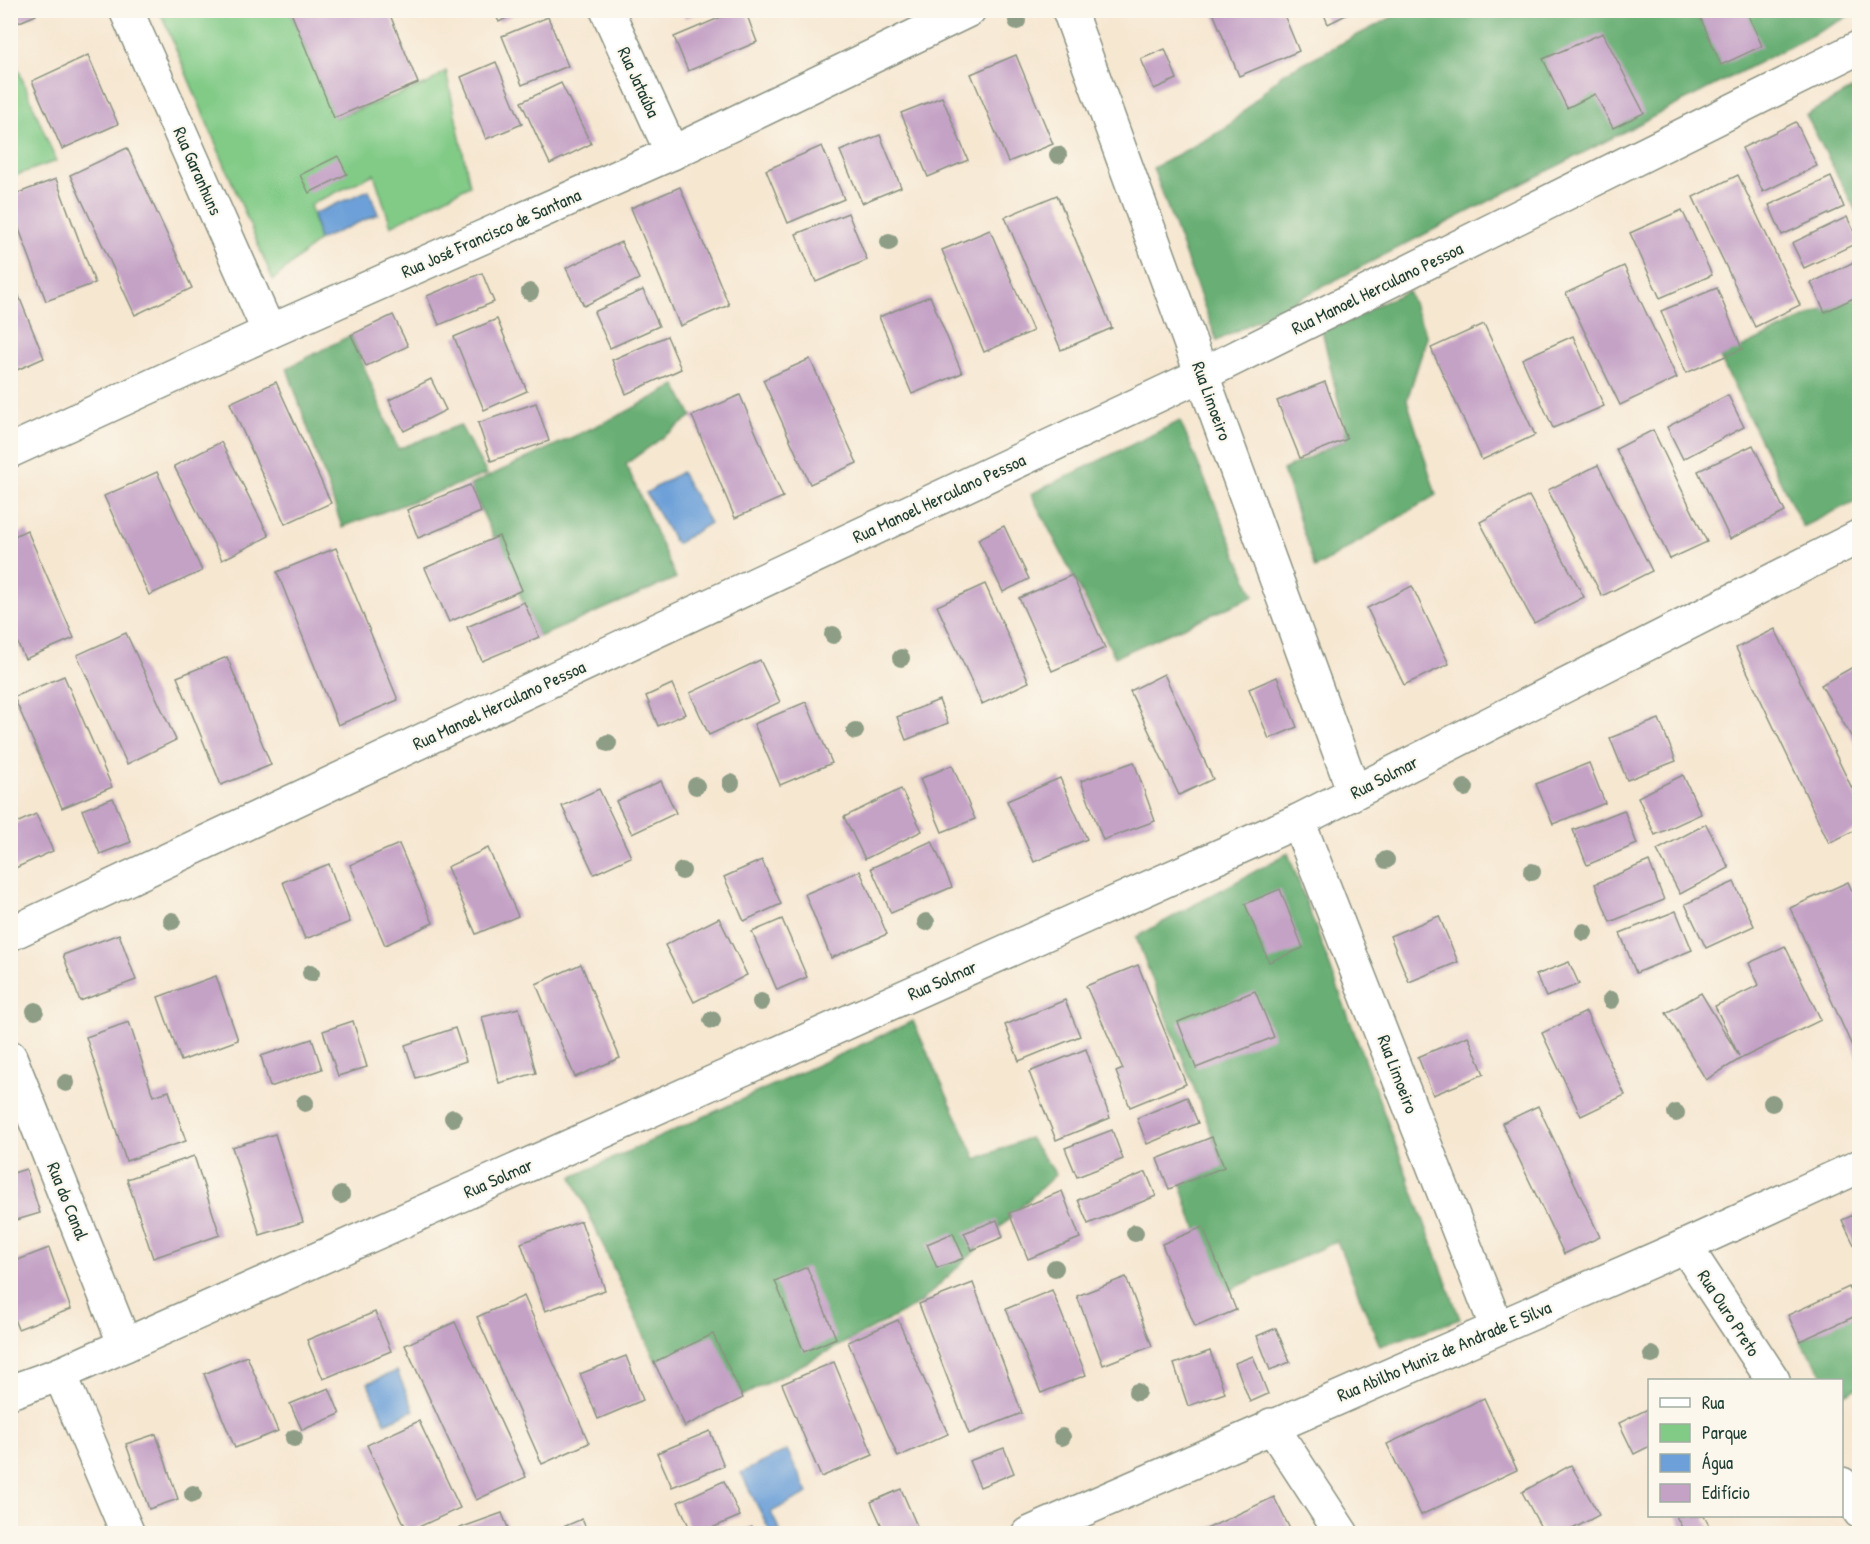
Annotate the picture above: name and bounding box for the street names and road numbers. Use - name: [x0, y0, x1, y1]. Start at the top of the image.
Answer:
- street label: Rua Jataúba: [612, 43, 666, 121]
- street label: Rua Garanhuns: [167, 123, 229, 219]
- street label: Rua José Francisco de Santana: [397, 182, 585, 284]
- street label: Rua Manoel Herculano Pessoa: [1287, 236, 1467, 340]
- street label: Rua Limoeiro: [1186, 358, 1238, 444]
- street label: Rua Manoel Herculano Pessoa: [849, 447, 1029, 549]
- street label: Rua Manoel Herculano Pessoa: [409, 654, 589, 756]
- street label: Rua Solmar: [1346, 749, 1422, 805]
- street label: Rua Solmar: [904, 954, 981, 1006]
- street label: Rua Limoeiro: [1372, 1031, 1424, 1117]
- street label: Rua Solmar: [460, 1152, 537, 1204]
- street label: Rua do Canal: [41, 1158, 95, 1244]
- street label: Rua Ouro Preto: [1692, 1265, 1766, 1361]
- street label: Rua Abilho Muniz de Andrade E Silva: [1333, 1294, 1555, 1408]

